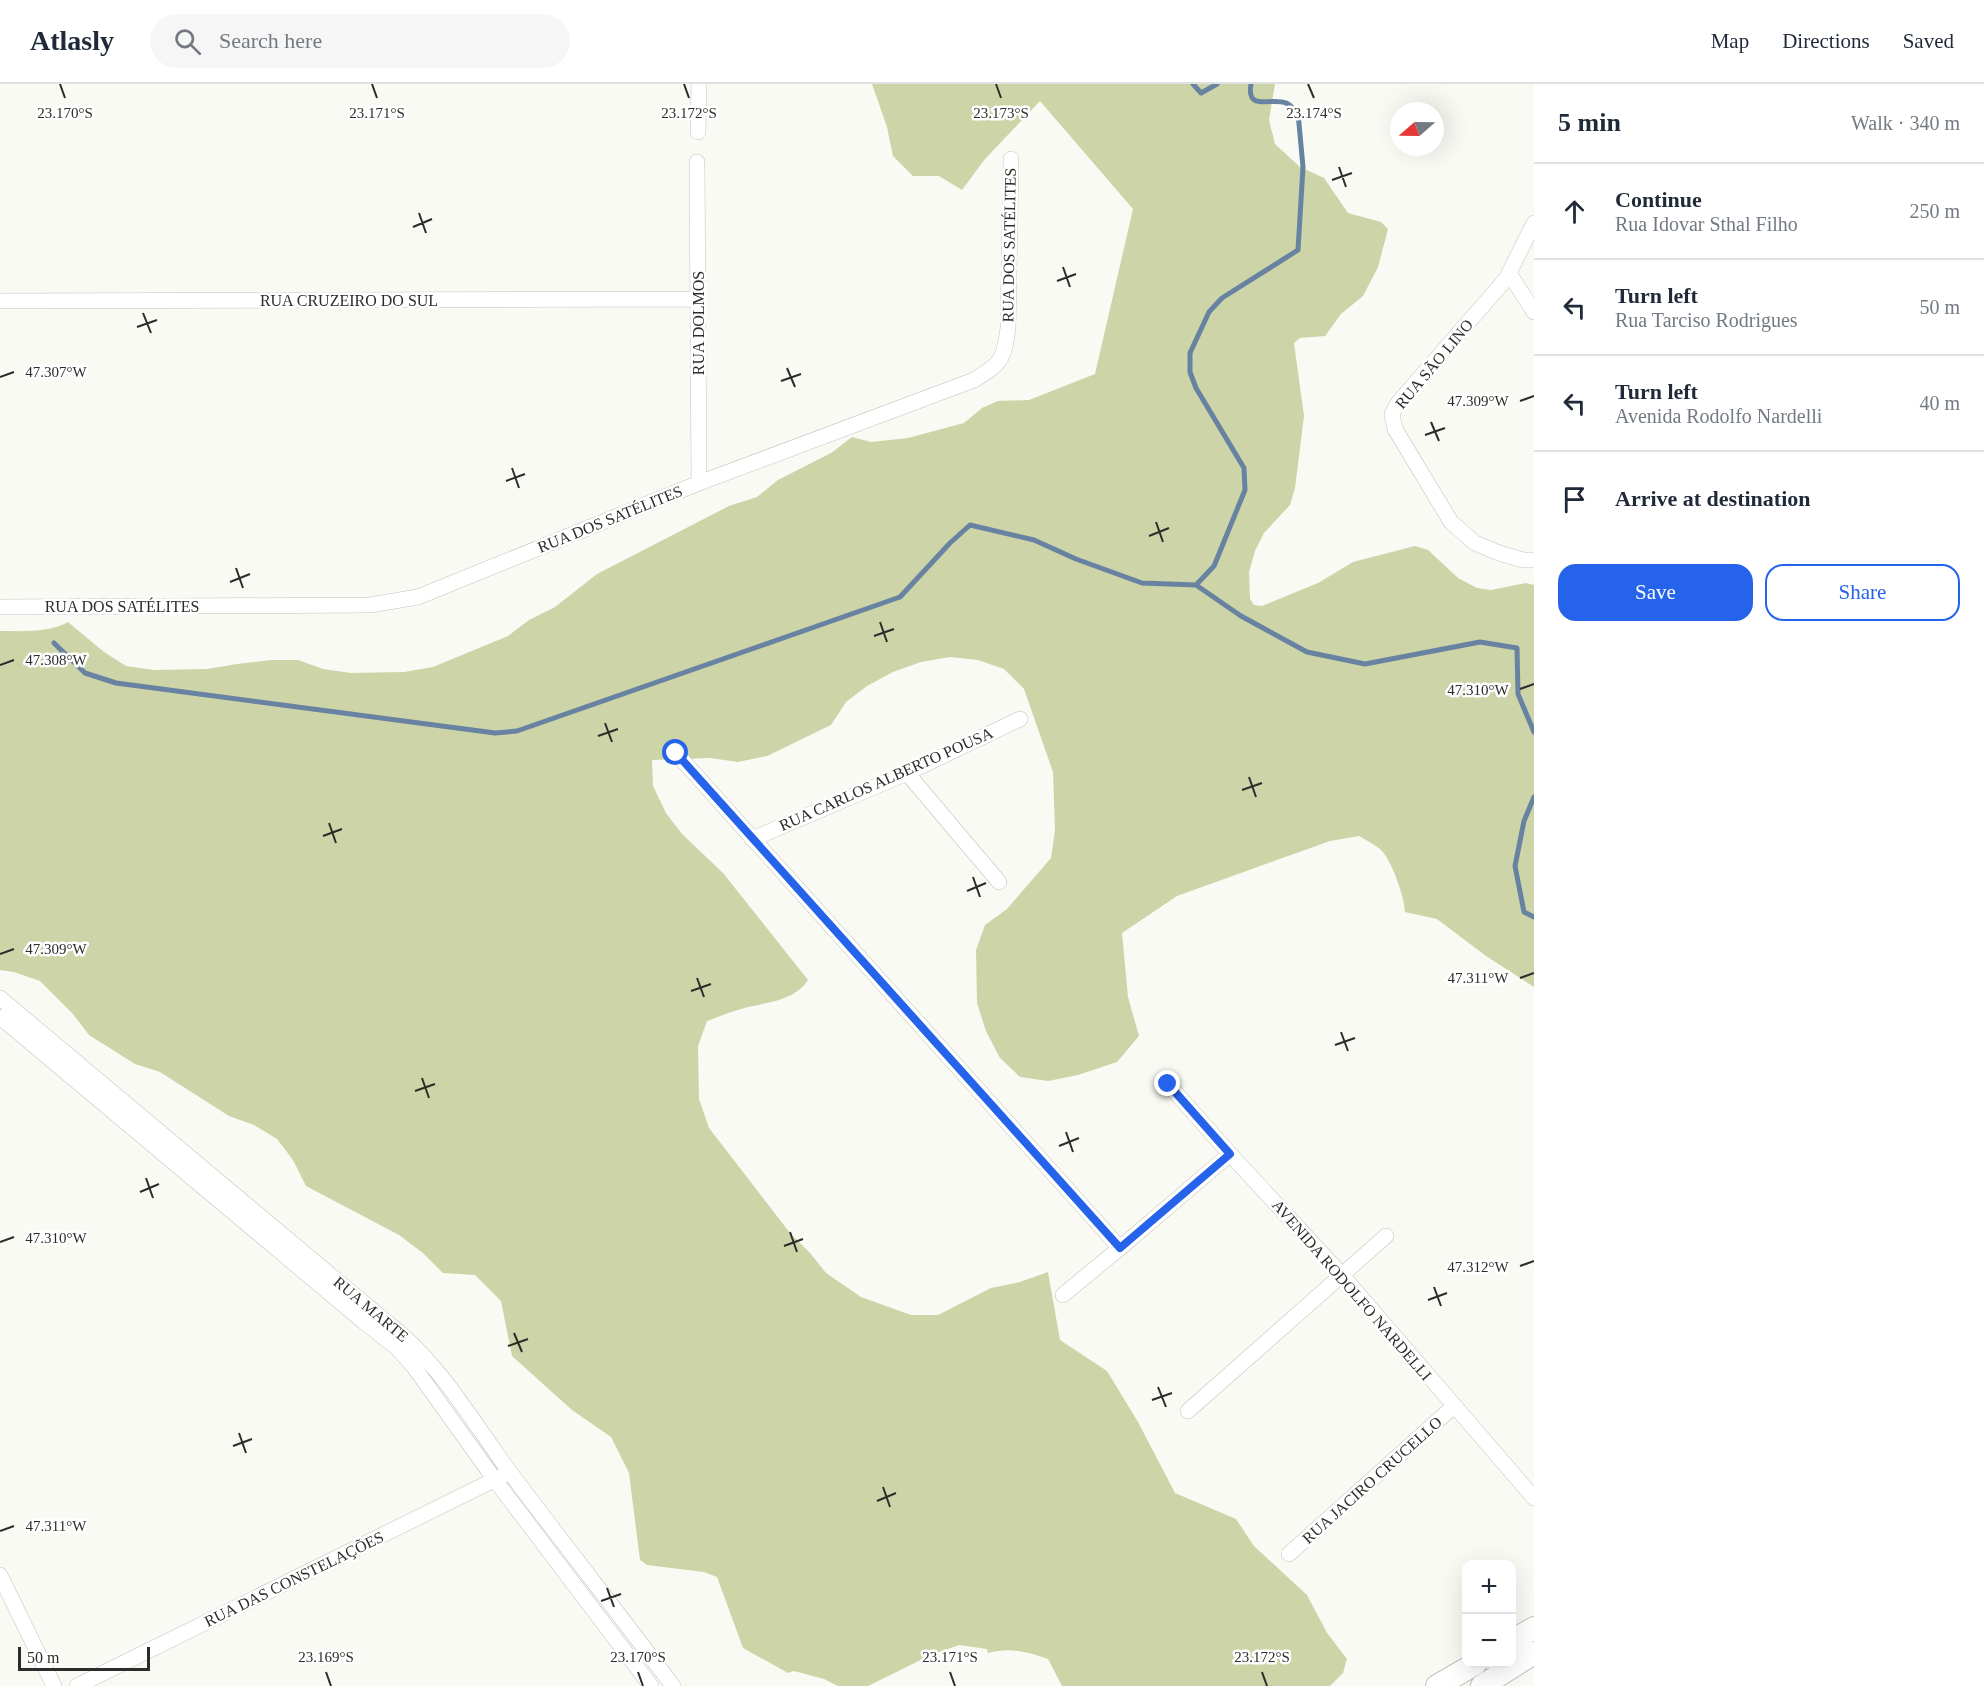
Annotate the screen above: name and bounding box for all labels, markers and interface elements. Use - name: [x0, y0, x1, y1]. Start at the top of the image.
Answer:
- search box: [150, 14, 570, 68]
- text: Atlasly: [30, 25, 114, 56]
- icon: search: [171, 25, 204, 58]
- text: Search here: [219, 28, 322, 53]
- text: Map: [1711, 29, 1749, 53]
- text: Directions: [1782, 29, 1870, 53]
- text: Saved: [1903, 29, 1954, 53]
- north arrow: [1390, 102, 1444, 156]
- text: 23.170°S: [37, 105, 93, 121]
- text: 23.171°S: [349, 105, 405, 121]
- text: 23.172°S: [661, 105, 717, 121]
- text: 23.173°S: [973, 105, 1029, 121]
- text: 23.174°S: [1286, 105, 1342, 121]
- text: 5 min: [1558, 108, 1621, 137]
- text: Walk · 340 m: [1851, 112, 1960, 134]
- street label: RUA DOS SATÉLITES: [998, 168, 1019, 322]
- text: Continue: [1615, 187, 1702, 212]
- icon: ahead: [1558, 195, 1591, 228]
- text: 250 m: [1909, 200, 1960, 222]
- text: Rua Idovar Sthal Filho: [1615, 213, 1798, 235]
- street label: RUA DOLMOS: [690, 271, 707, 375]
- text: Turn left: [1615, 283, 1698, 308]
- icon: left: [1558, 291, 1591, 324]
- street label: RUA CRUZEIRO DO SUL: [260, 292, 438, 309]
- text: 50 m: [1919, 296, 1960, 318]
- text: Rua Tarciso Rodrigues: [1615, 309, 1798, 331]
- street label: RUA SÃO LINO: [1392, 316, 1476, 412]
- text: 47.307°W: [25, 364, 88, 380]
- text: Turn left: [1615, 379, 1698, 404]
- icon: left: [1558, 387, 1591, 420]
- text: 40 m: [1919, 392, 1960, 414]
- text: 47.309°W: [1447, 393, 1510, 409]
- text: Avenida Rodolfo Nardelli: [1615, 405, 1822, 427]
- street label: RUA DOS SATÉLITES: [535, 481, 685, 556]
- icon: arrive: [1558, 483, 1591, 516]
- text: Arrive at destination: [1615, 486, 1811, 511]
- button: Save: [1558, 564, 1753, 621]
- button: Share: [1765, 564, 1960, 621]
- street label: RUA DOS SATÉLITES: [45, 597, 199, 615]
- text: 47.308°W: [25, 652, 88, 668]
- text: 47.310°W: [1447, 682, 1510, 698]
- street label: RUA CARLOS ALBERTO POUSA: [777, 724, 996, 834]
- route start: [662, 739, 688, 765]
- text: 47.309°W: [25, 941, 88, 957]
- text: 47.311°W: [1448, 970, 1509, 986]
- route end: [1154, 1070, 1180, 1096]
- street label: AVENIDA RODOLFO NARDELLI: [1269, 1196, 1435, 1384]
- text: 47.310°W: [25, 1230, 88, 1246]
- text: 47.312°W: [1447, 1259, 1510, 1275]
- street label: RUA MARTE: [330, 1273, 412, 1345]
- street label: RUA JACIRO CRUCELLO: [1299, 1413, 1445, 1547]
- text: 47.311°W: [26, 1518, 87, 1534]
- street label: RUA DAS CONSTELAÇÕES: [202, 1528, 387, 1631]
- map controls: [1462, 1560, 1516, 1668]
- button: +: [1462, 1560, 1516, 1614]
- button: −: [1462, 1614, 1516, 1668]
- scale bar: [18, 1644, 150, 1672]
- text: 50 m: [27, 1649, 59, 1666]
- text: 23.169°S: [298, 1649, 354, 1665]
- text: 23.170°S: [610, 1649, 666, 1665]
- text: 23.171°S: [922, 1649, 978, 1665]
- text: 23.172°S: [1234, 1649, 1290, 1665]

